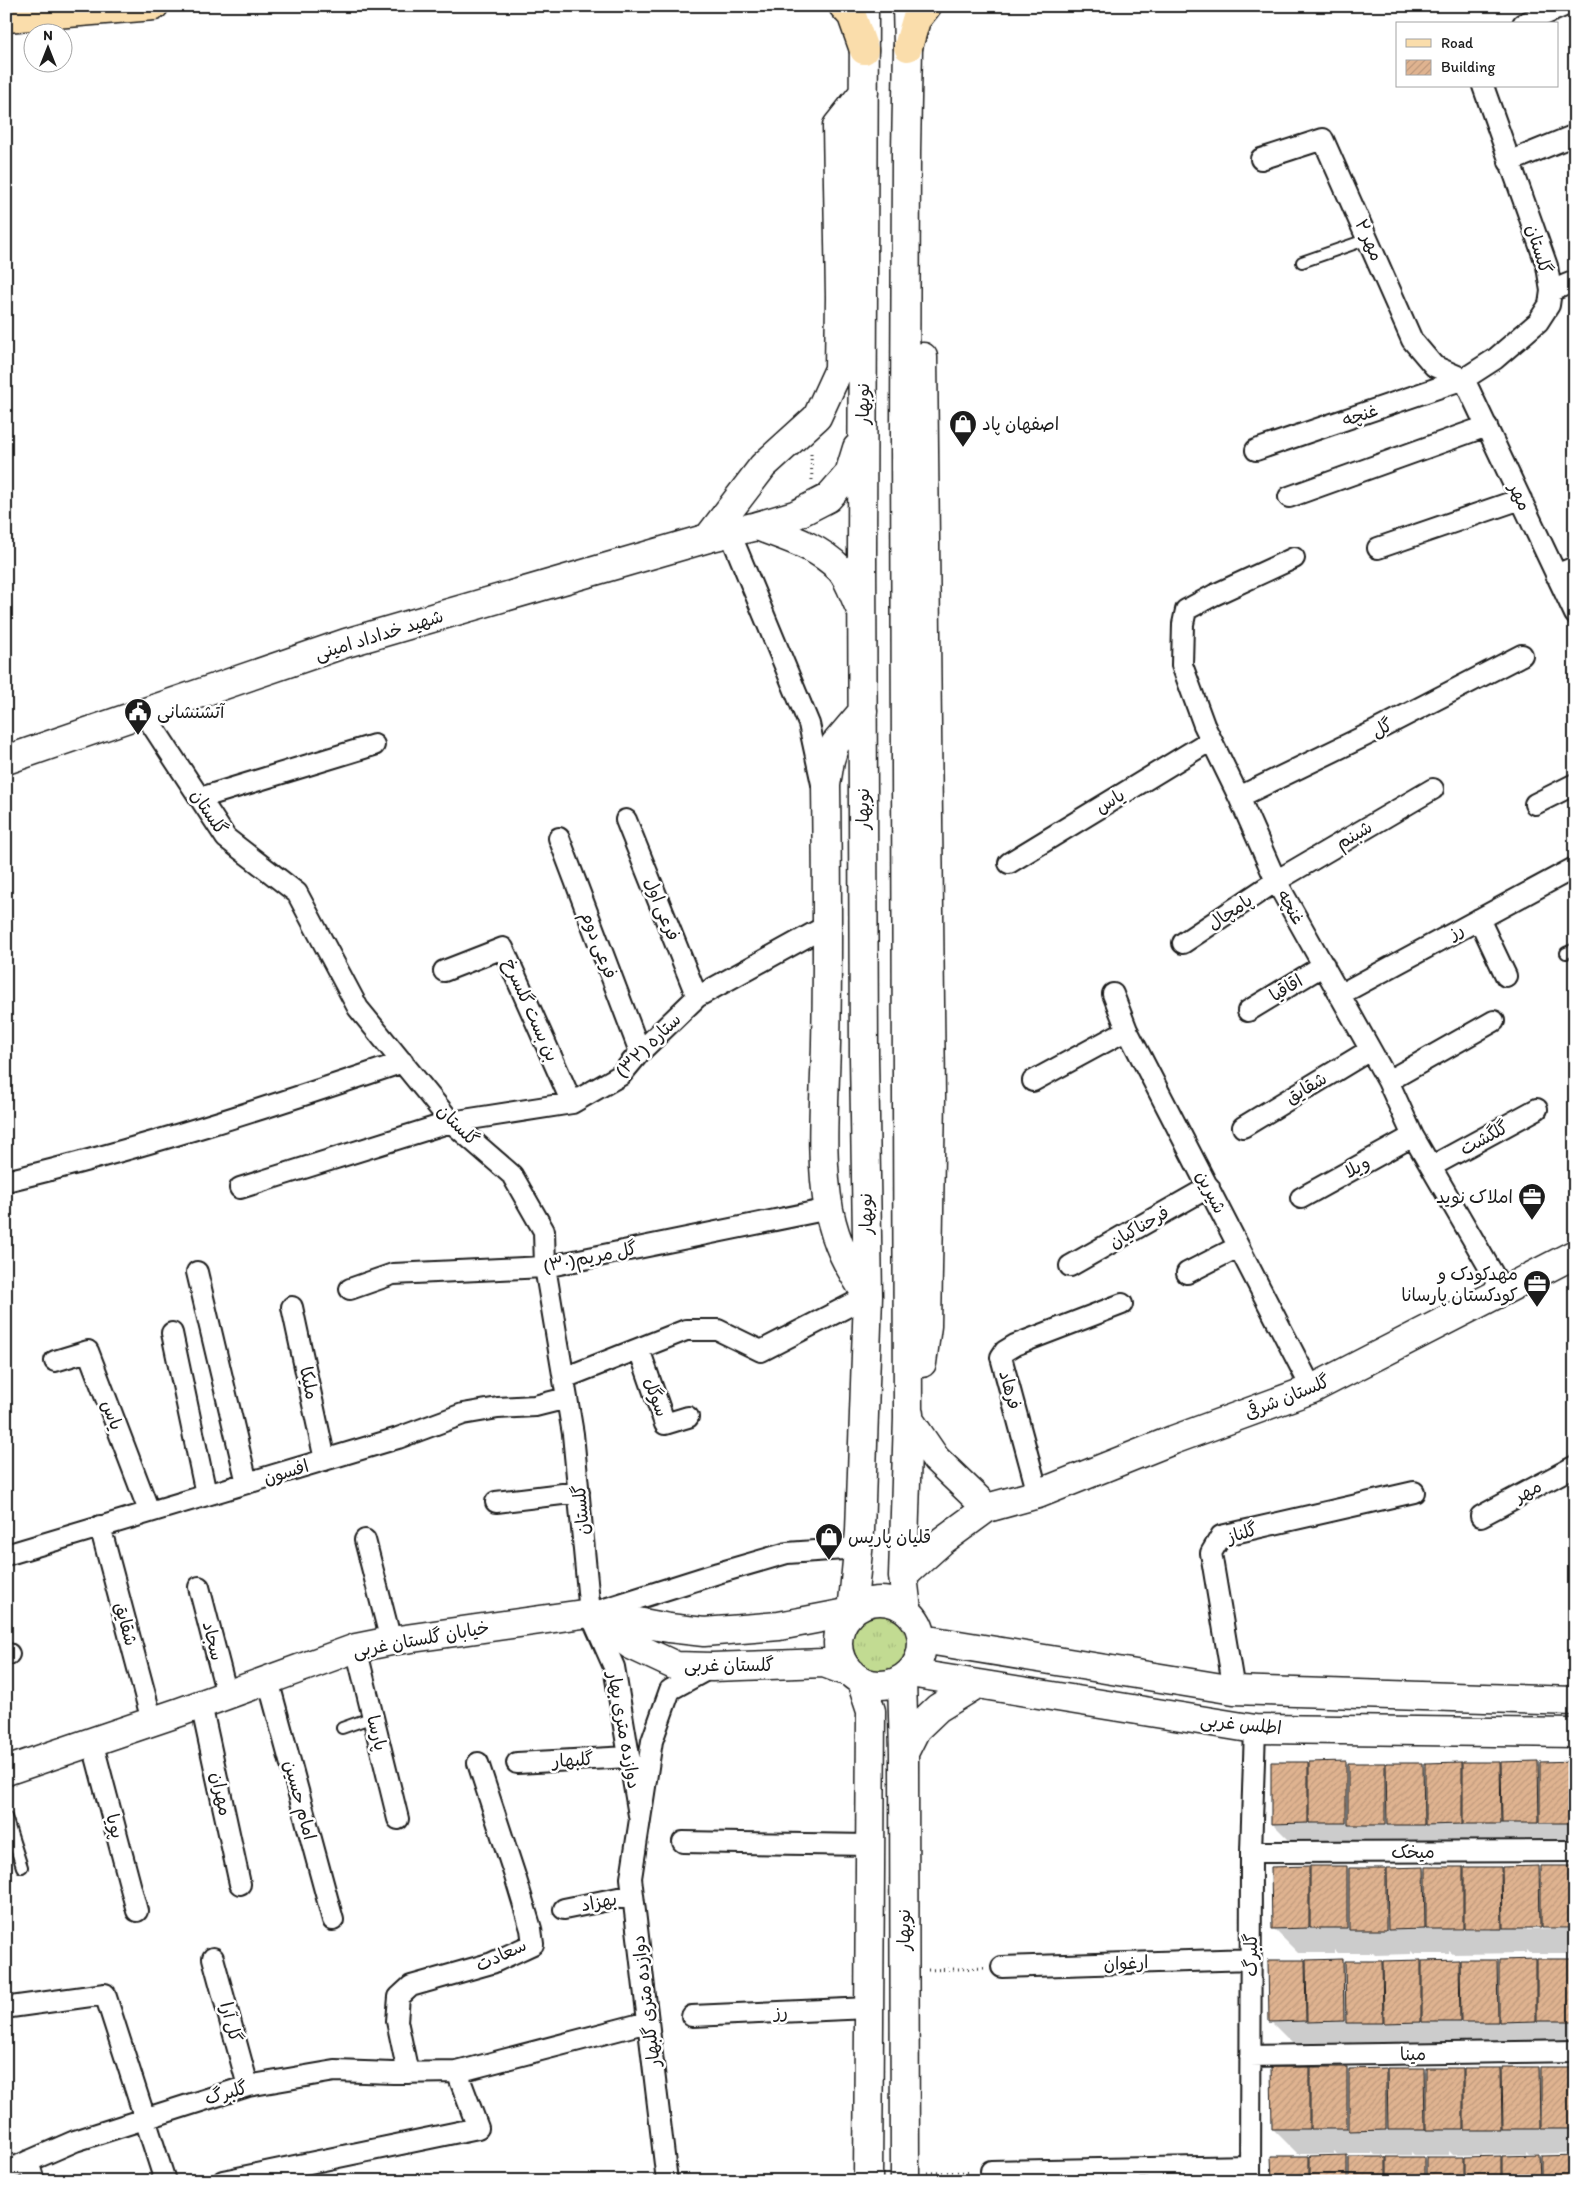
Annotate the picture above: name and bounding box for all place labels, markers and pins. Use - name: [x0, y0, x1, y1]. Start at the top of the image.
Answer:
- shop icon: اصفهان پاد: [948, 409, 978, 448]
- place label: اصفهان پاد: [982, 413, 1059, 436]
- public building icon: آتشنشانی: [123, 697, 153, 736]
- place label: آتشنشانی: [157, 701, 226, 723]
- office icon: املاک نوید: [1517, 1182, 1547, 1221]
- place label: املاک نوید: [1436, 1186, 1513, 1208]
- place label: مهدکودک و کودکستان پارسانا: [1401, 1263, 1518, 1307]
- office icon: مهدکودک و کودکستان پارسانا: [1522, 1269, 1552, 1308]
- shop icon: قلیان پاریس: [814, 1522, 844, 1561]
- place label: قلیان پاریس: [848, 1526, 931, 1549]

